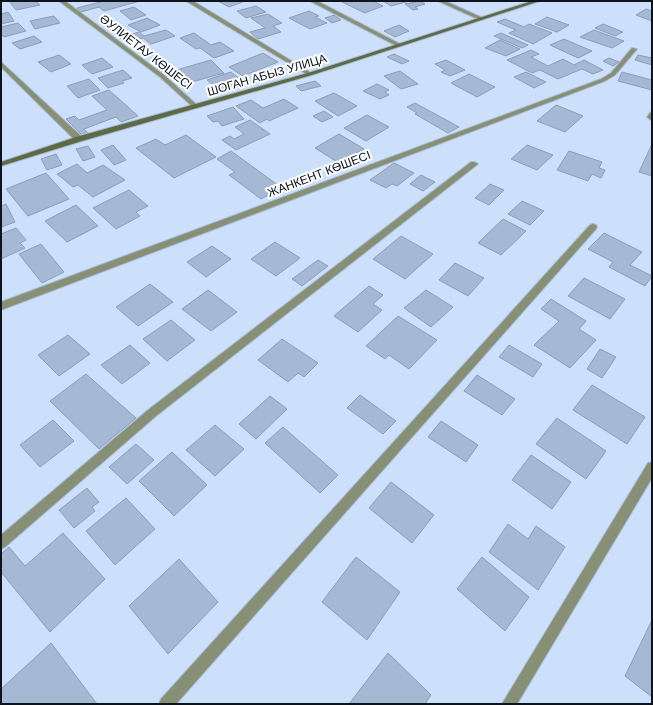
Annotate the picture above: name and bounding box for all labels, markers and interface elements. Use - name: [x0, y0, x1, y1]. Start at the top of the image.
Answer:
- street label: ӘУЛИЕТАУ КӨШЕСІ: [97, 12, 195, 92]
- street label: ШОГАН АБЫЗ УЛИЦА: [206, 51, 328, 99]
- street label: ЖАНКЕНТ КӨШЕСІ: [265, 148, 373, 200]

